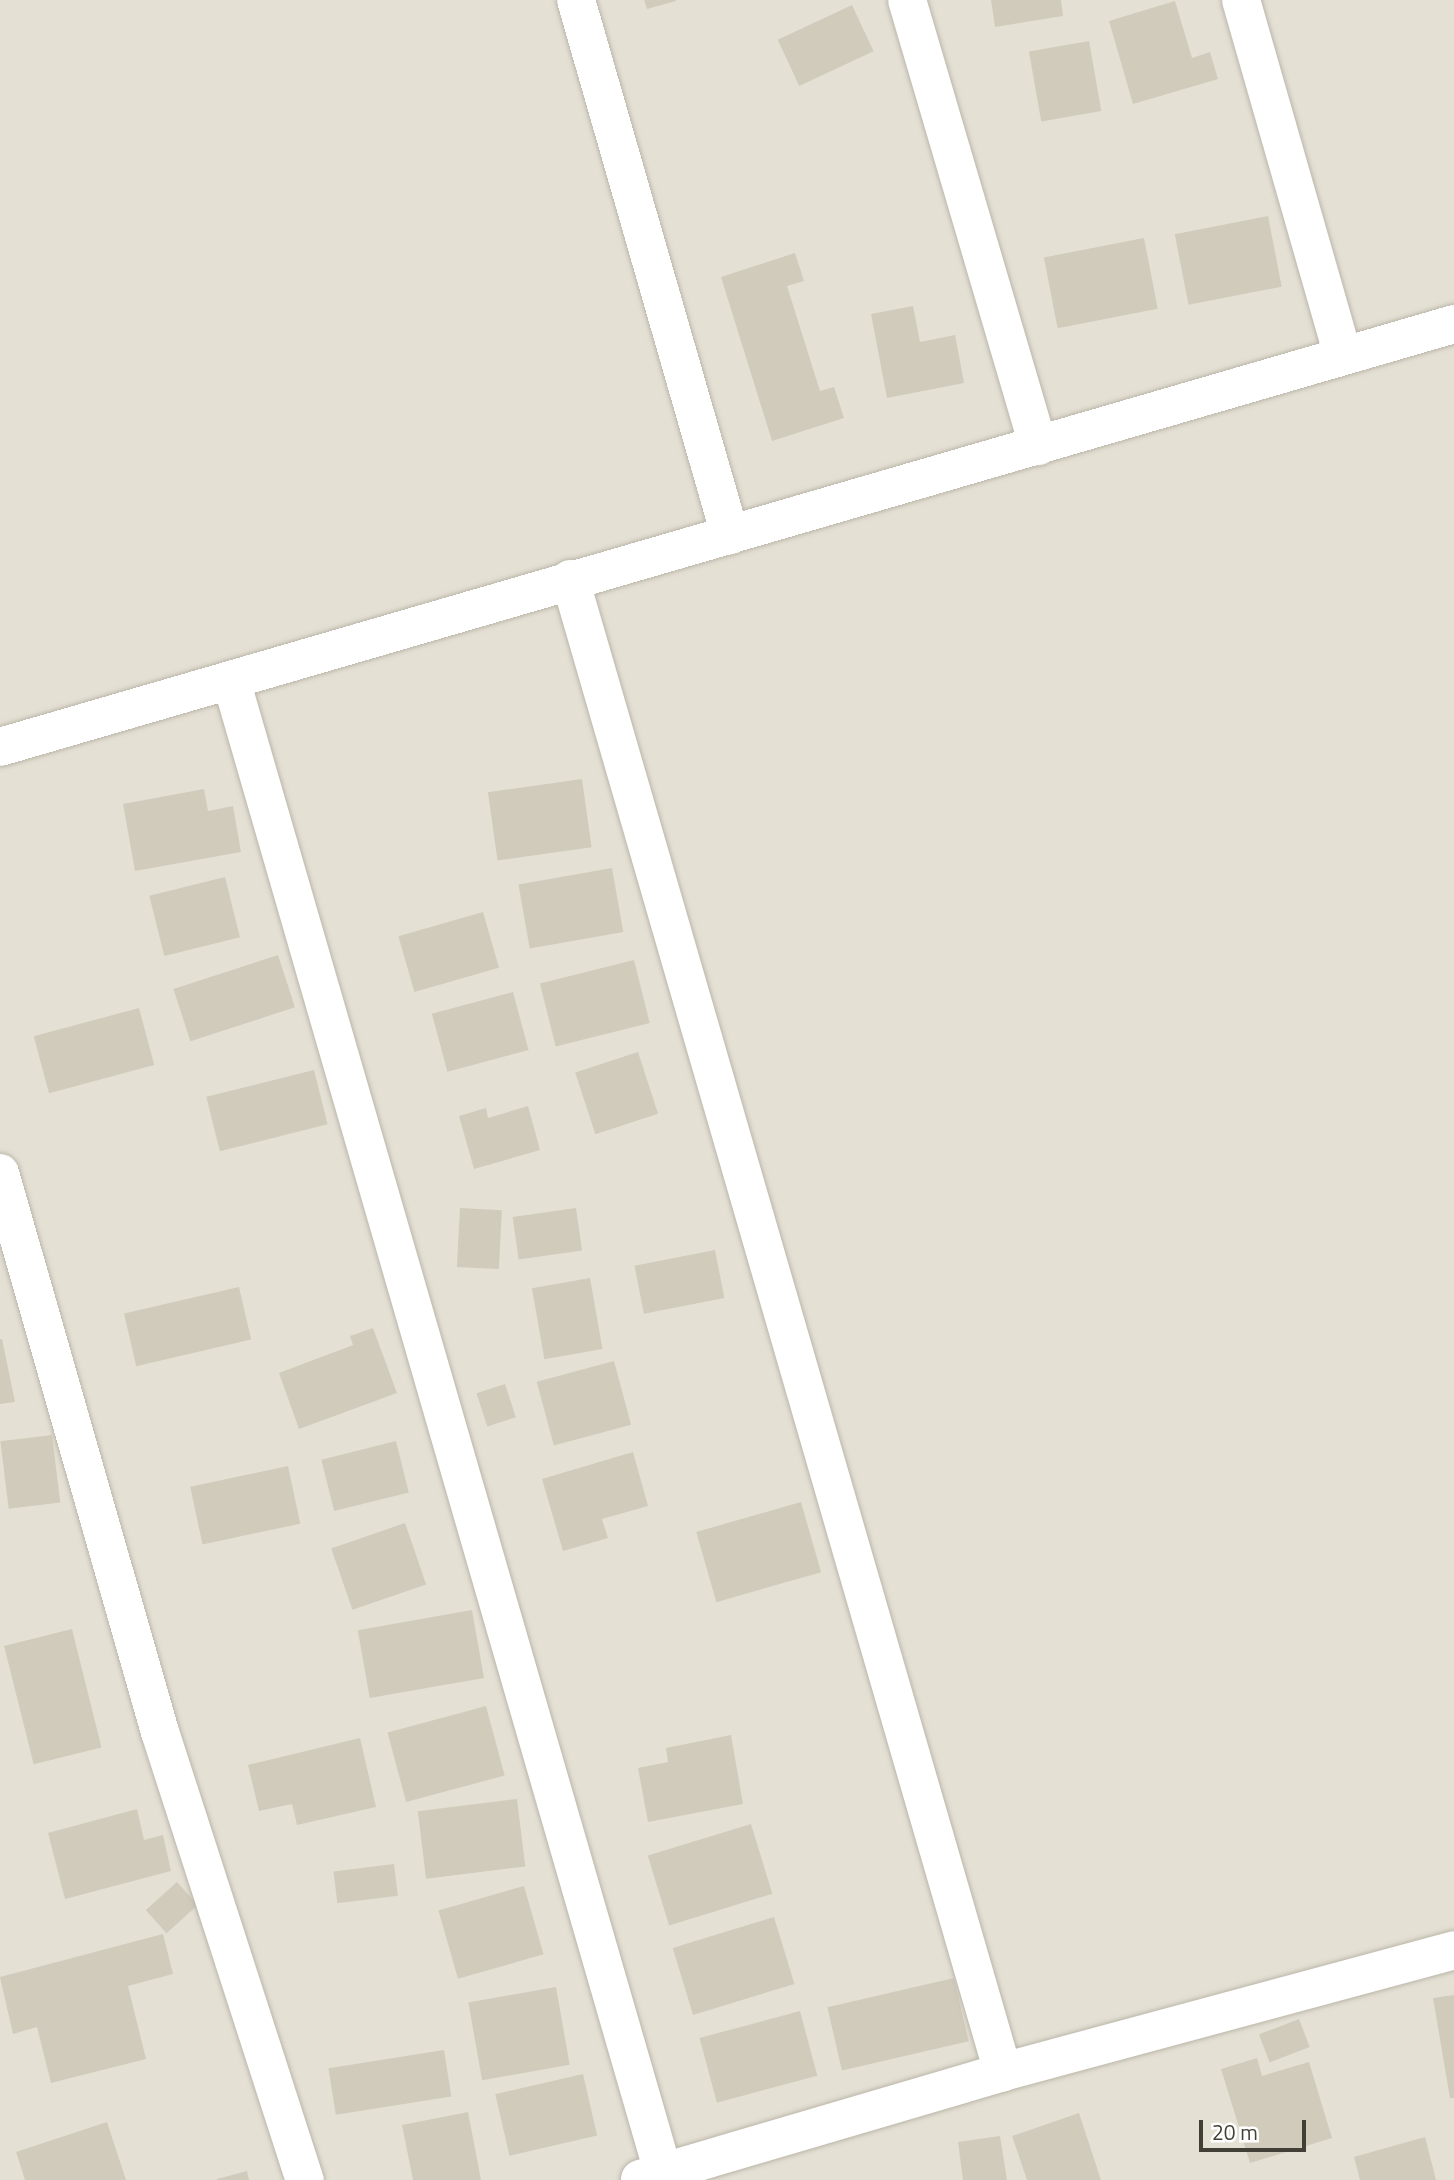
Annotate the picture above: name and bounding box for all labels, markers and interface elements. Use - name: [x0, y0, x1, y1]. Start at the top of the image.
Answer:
- scale bar: [1202, 2106, 1309, 2150]
- text: 20 m: [1212, 2116, 1258, 2148]

